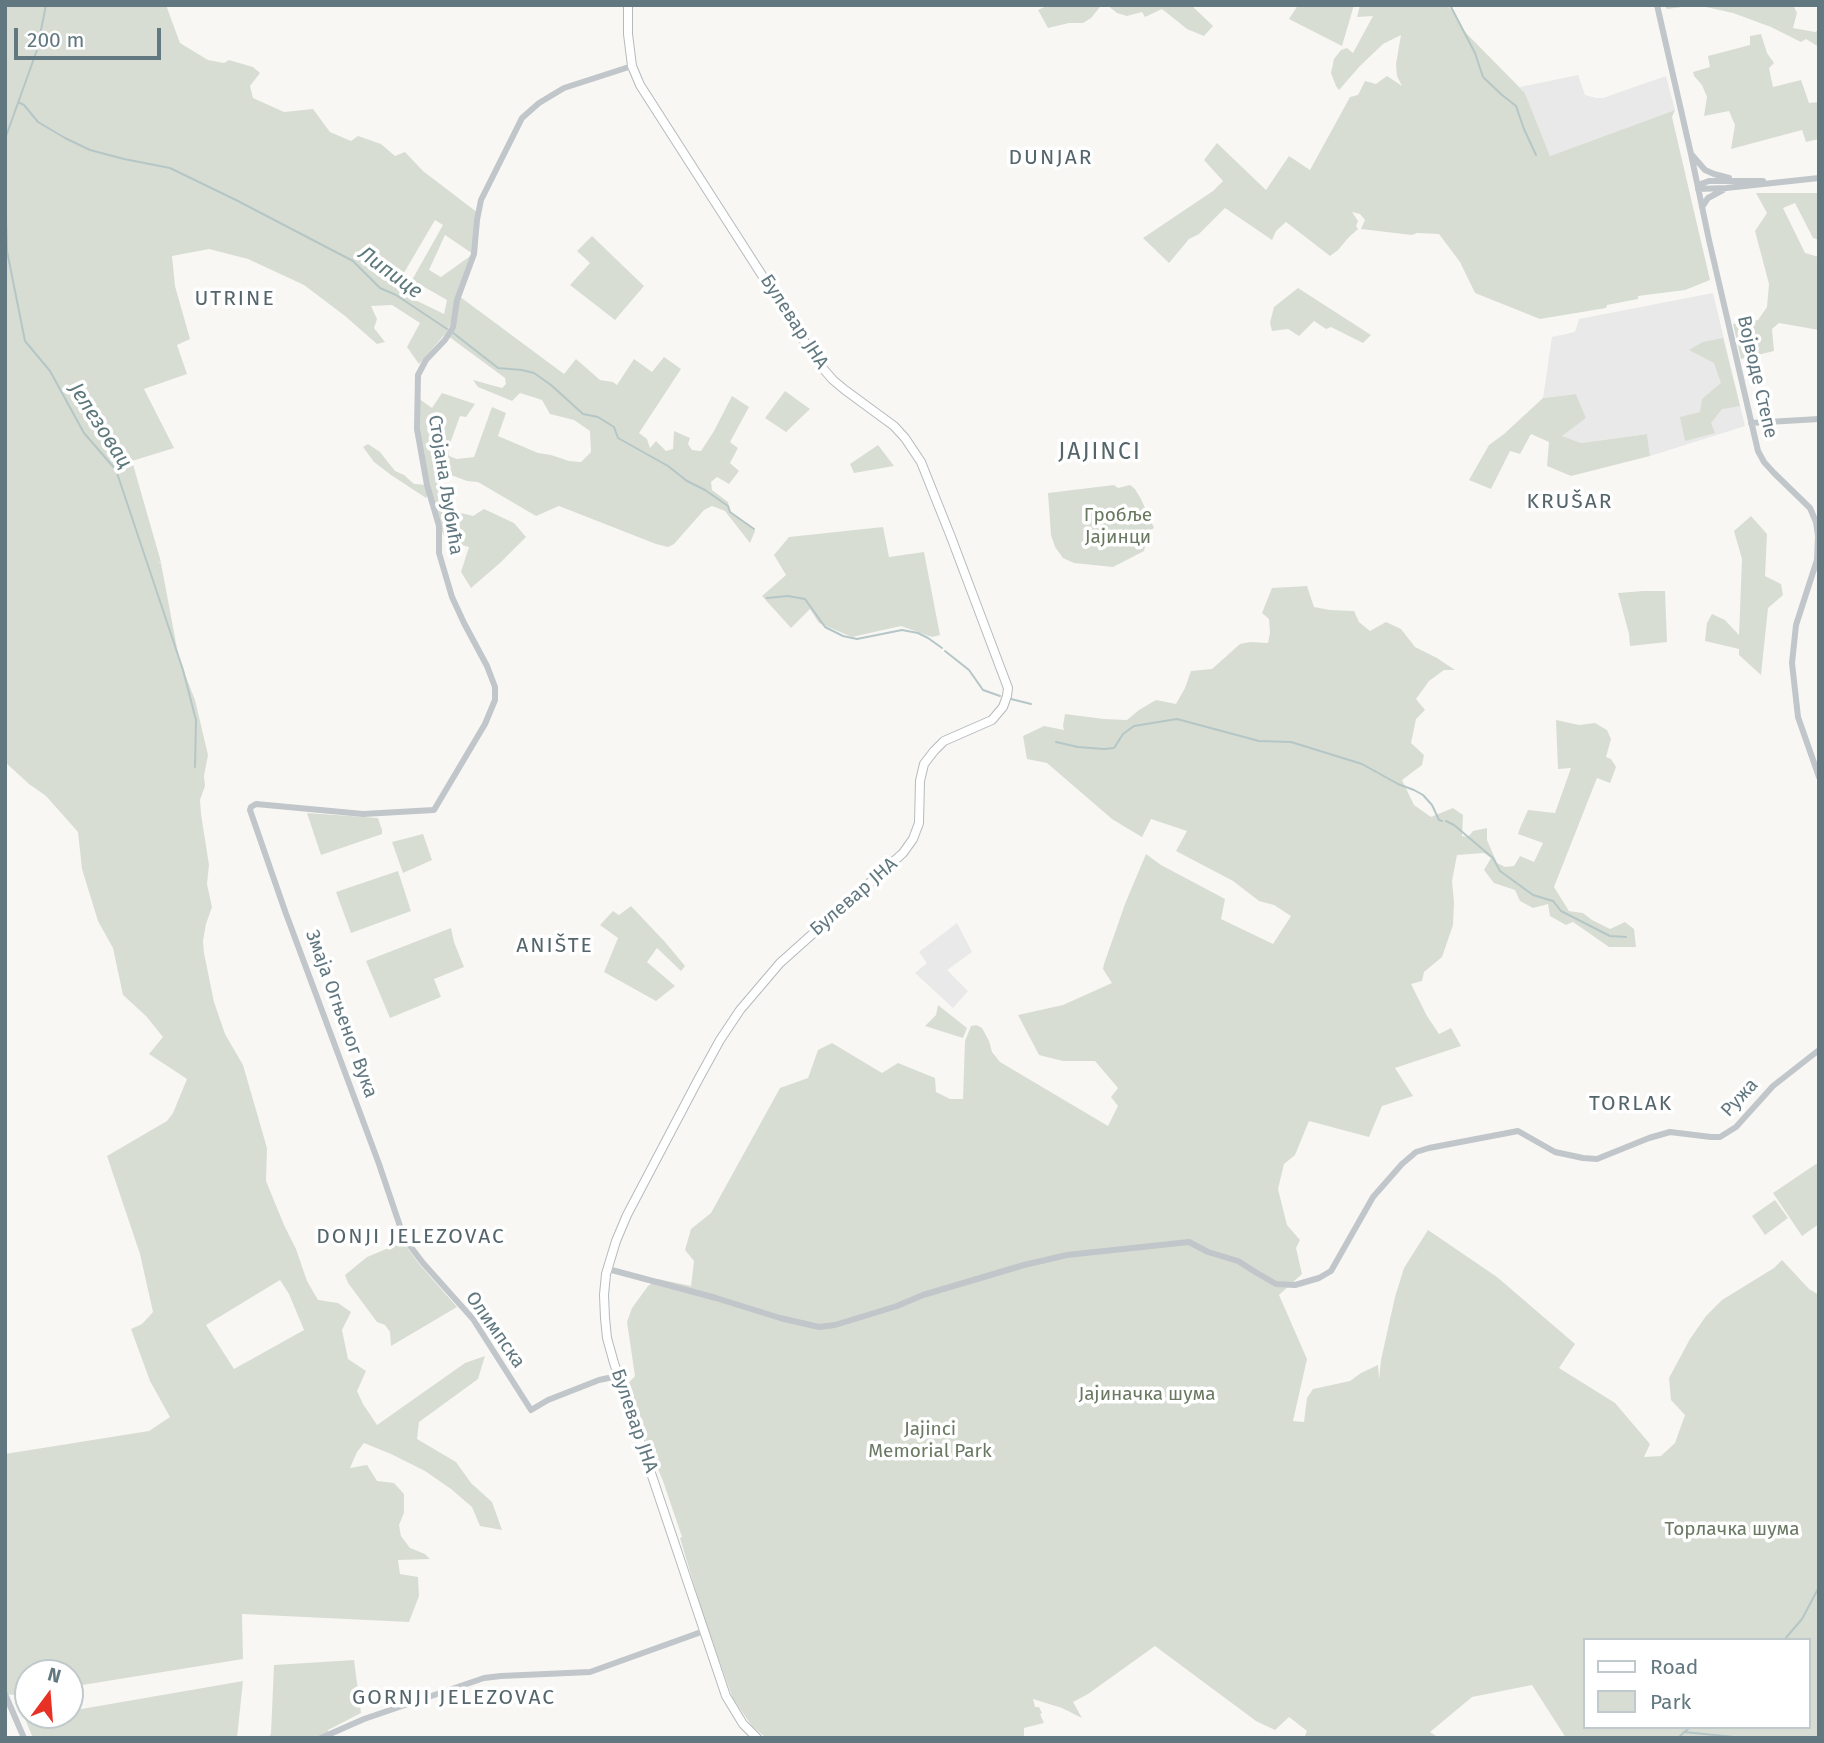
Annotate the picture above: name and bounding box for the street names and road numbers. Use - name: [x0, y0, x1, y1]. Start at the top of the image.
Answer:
- street label: Булевар ЈНА: [755, 270, 833, 374]
- street label: Војводе Степе: [1732, 313, 1782, 441]
- street label: Стојана Љубића: [423, 413, 467, 557]
- street label: Булевар ЈНА: [806, 853, 902, 941]
- street label: Змаја Огњеног Вука: [300, 927, 382, 1101]
- street label: Ружа: [1717, 1074, 1763, 1122]
- street label: Олимпска: [460, 1287, 530, 1373]
- street label: Булевар ЈНА: [606, 1366, 662, 1476]

